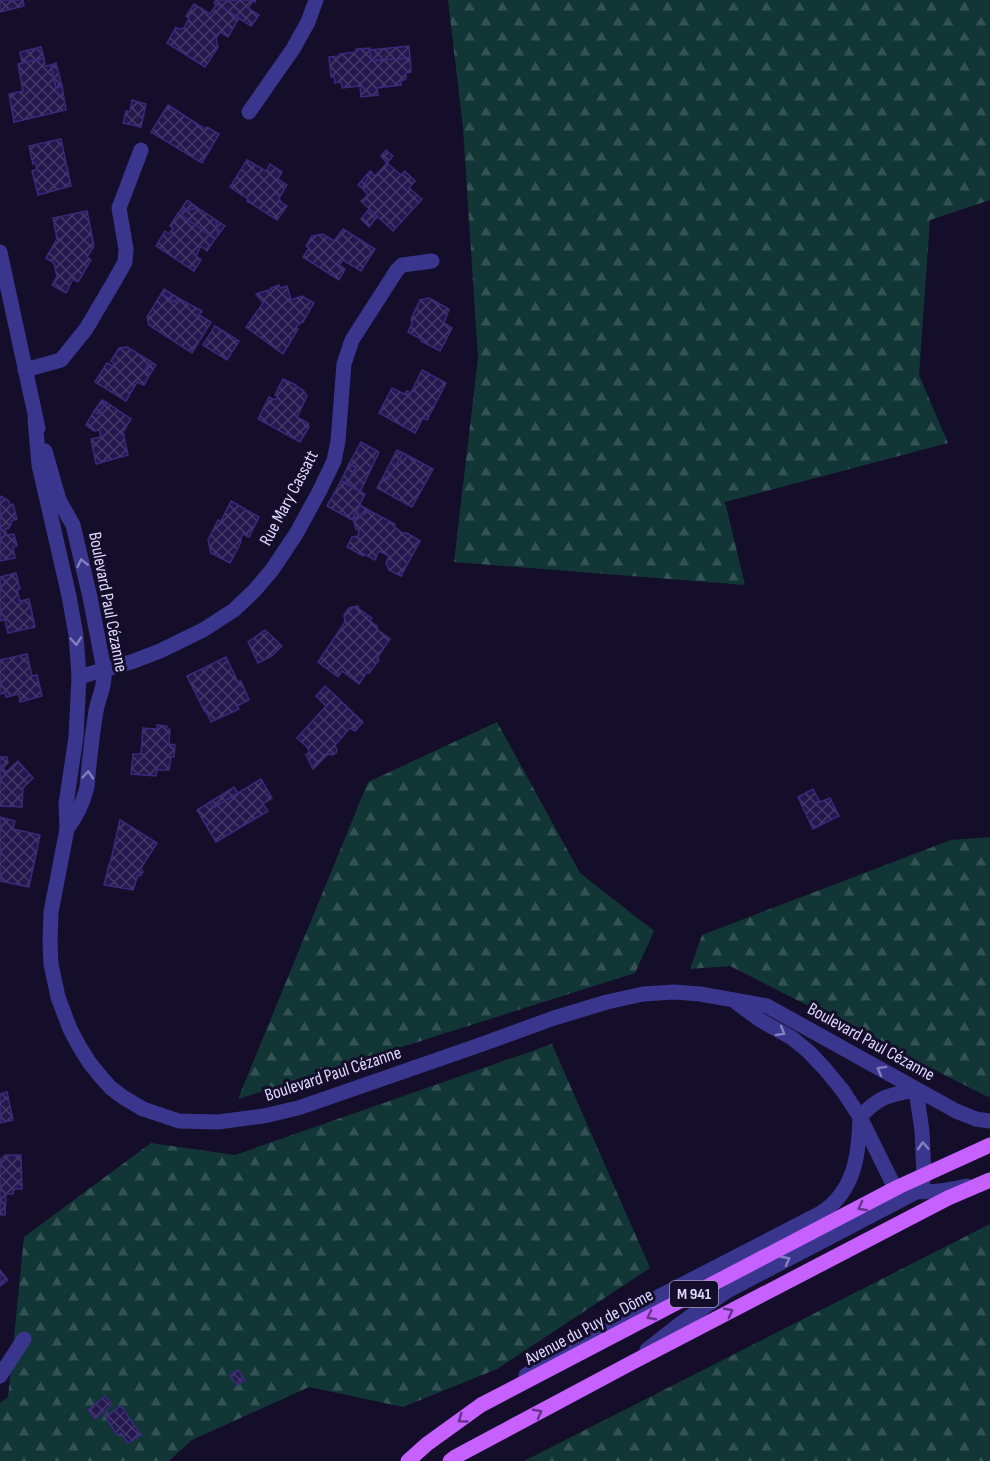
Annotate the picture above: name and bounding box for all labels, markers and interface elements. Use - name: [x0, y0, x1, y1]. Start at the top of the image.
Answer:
- street label: Rue Mary Cassatt: [255, 446, 323, 549]
- street label: Boulevard Paul Cézanne: [84, 530, 132, 674]
- one-way arrow: [76, 559, 89, 569]
- one-way arrow: [69, 637, 82, 646]
- one-way arrow: [81, 771, 94, 780]
- street label: Boulevard Paul Cézanne: [804, 998, 938, 1086]
- one-way arrow: [775, 1024, 785, 1036]
- street label: Boulevard Paul Cézanne: [262, 1042, 404, 1106]
- one-way arrow: [877, 1065, 887, 1077]
- one-way arrow: [916, 1142, 929, 1151]
- one-way arrow: [857, 1199, 868, 1211]
- one-way arrow: [780, 1256, 791, 1267]
- road number: M 941: [670, 1281, 718, 1307]
- street label: Avenue du Puy de Dôme: [520, 1284, 657, 1370]
- one-way arrow: [722, 1308, 733, 1319]
- one-way arrow: [647, 1309, 658, 1320]
- one-way arrow: [531, 1409, 542, 1420]
- one-way arrow: [457, 1412, 468, 1423]

